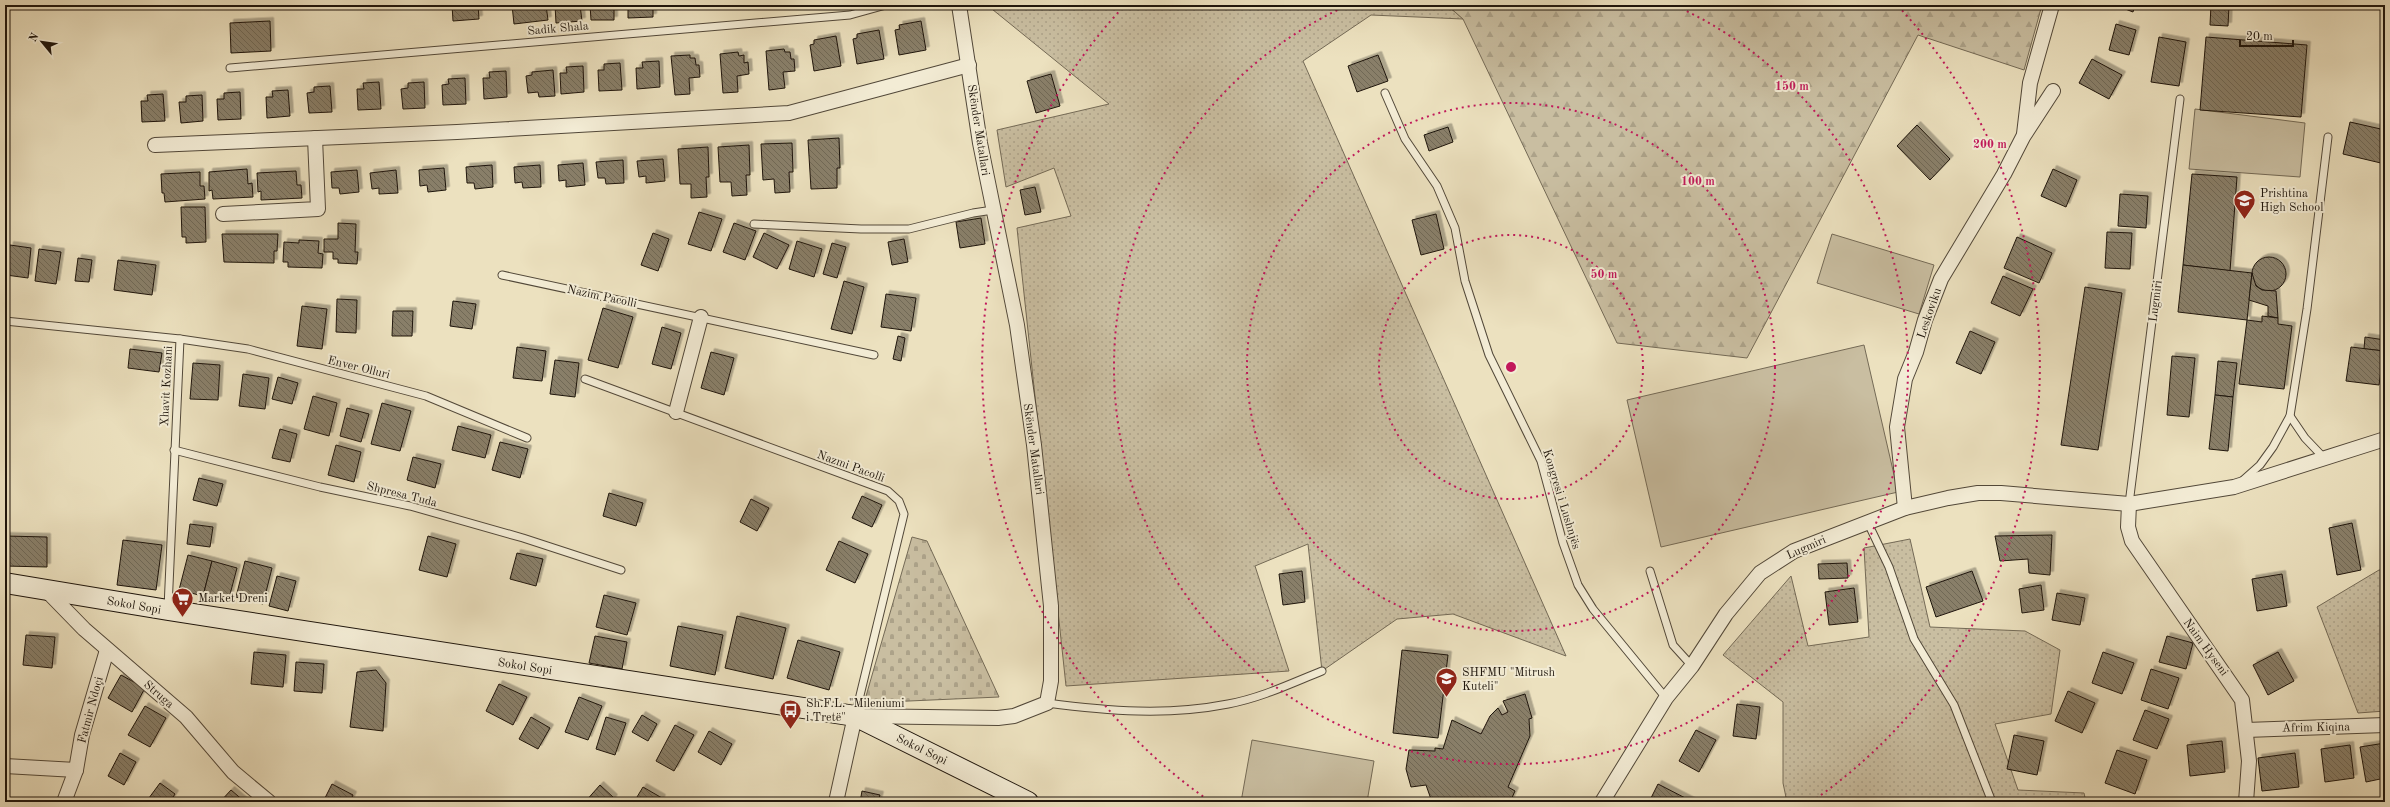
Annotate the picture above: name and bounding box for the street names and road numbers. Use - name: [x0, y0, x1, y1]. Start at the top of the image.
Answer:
- street label: Sadik Shala: [527, 20, 589, 38]
- street label: Skënder Matallari: [965, 84, 991, 177]
- street label: Lugmiri: [2147, 280, 2164, 323]
- street label: Nazim Pacolli: [566, 284, 638, 310]
- street label: Leskoviku: [1916, 286, 1944, 340]
- street label: Xhavit Kozhani: [159, 345, 175, 427]
- street label: Enver Olluri: [326, 354, 391, 382]
- street label: Skënder Matallari: [1021, 403, 1045, 496]
- street label: Kongresi i Lushnjës: [1540, 448, 1582, 551]
- street label: Nazmi Pacolli: [815, 449, 886, 485]
- street label: Shpresa Tuda: [365, 480, 438, 510]
- street label: Lugmiri: [1785, 534, 1828, 562]
- street label: Sokol Sopi: [106, 595, 162, 617]
- street label: Naim Hyseni: [2180, 617, 2230, 678]
- street label: Sokol Sopi: [497, 657, 553, 677]
- street label: Fatmir Ndoçi: [76, 676, 106, 745]
- street label: Struga: [141, 679, 176, 711]
- street label: Afrim Kiqina: [2282, 721, 2350, 735]
- street label: Sokol Sopi: [894, 732, 949, 767]

